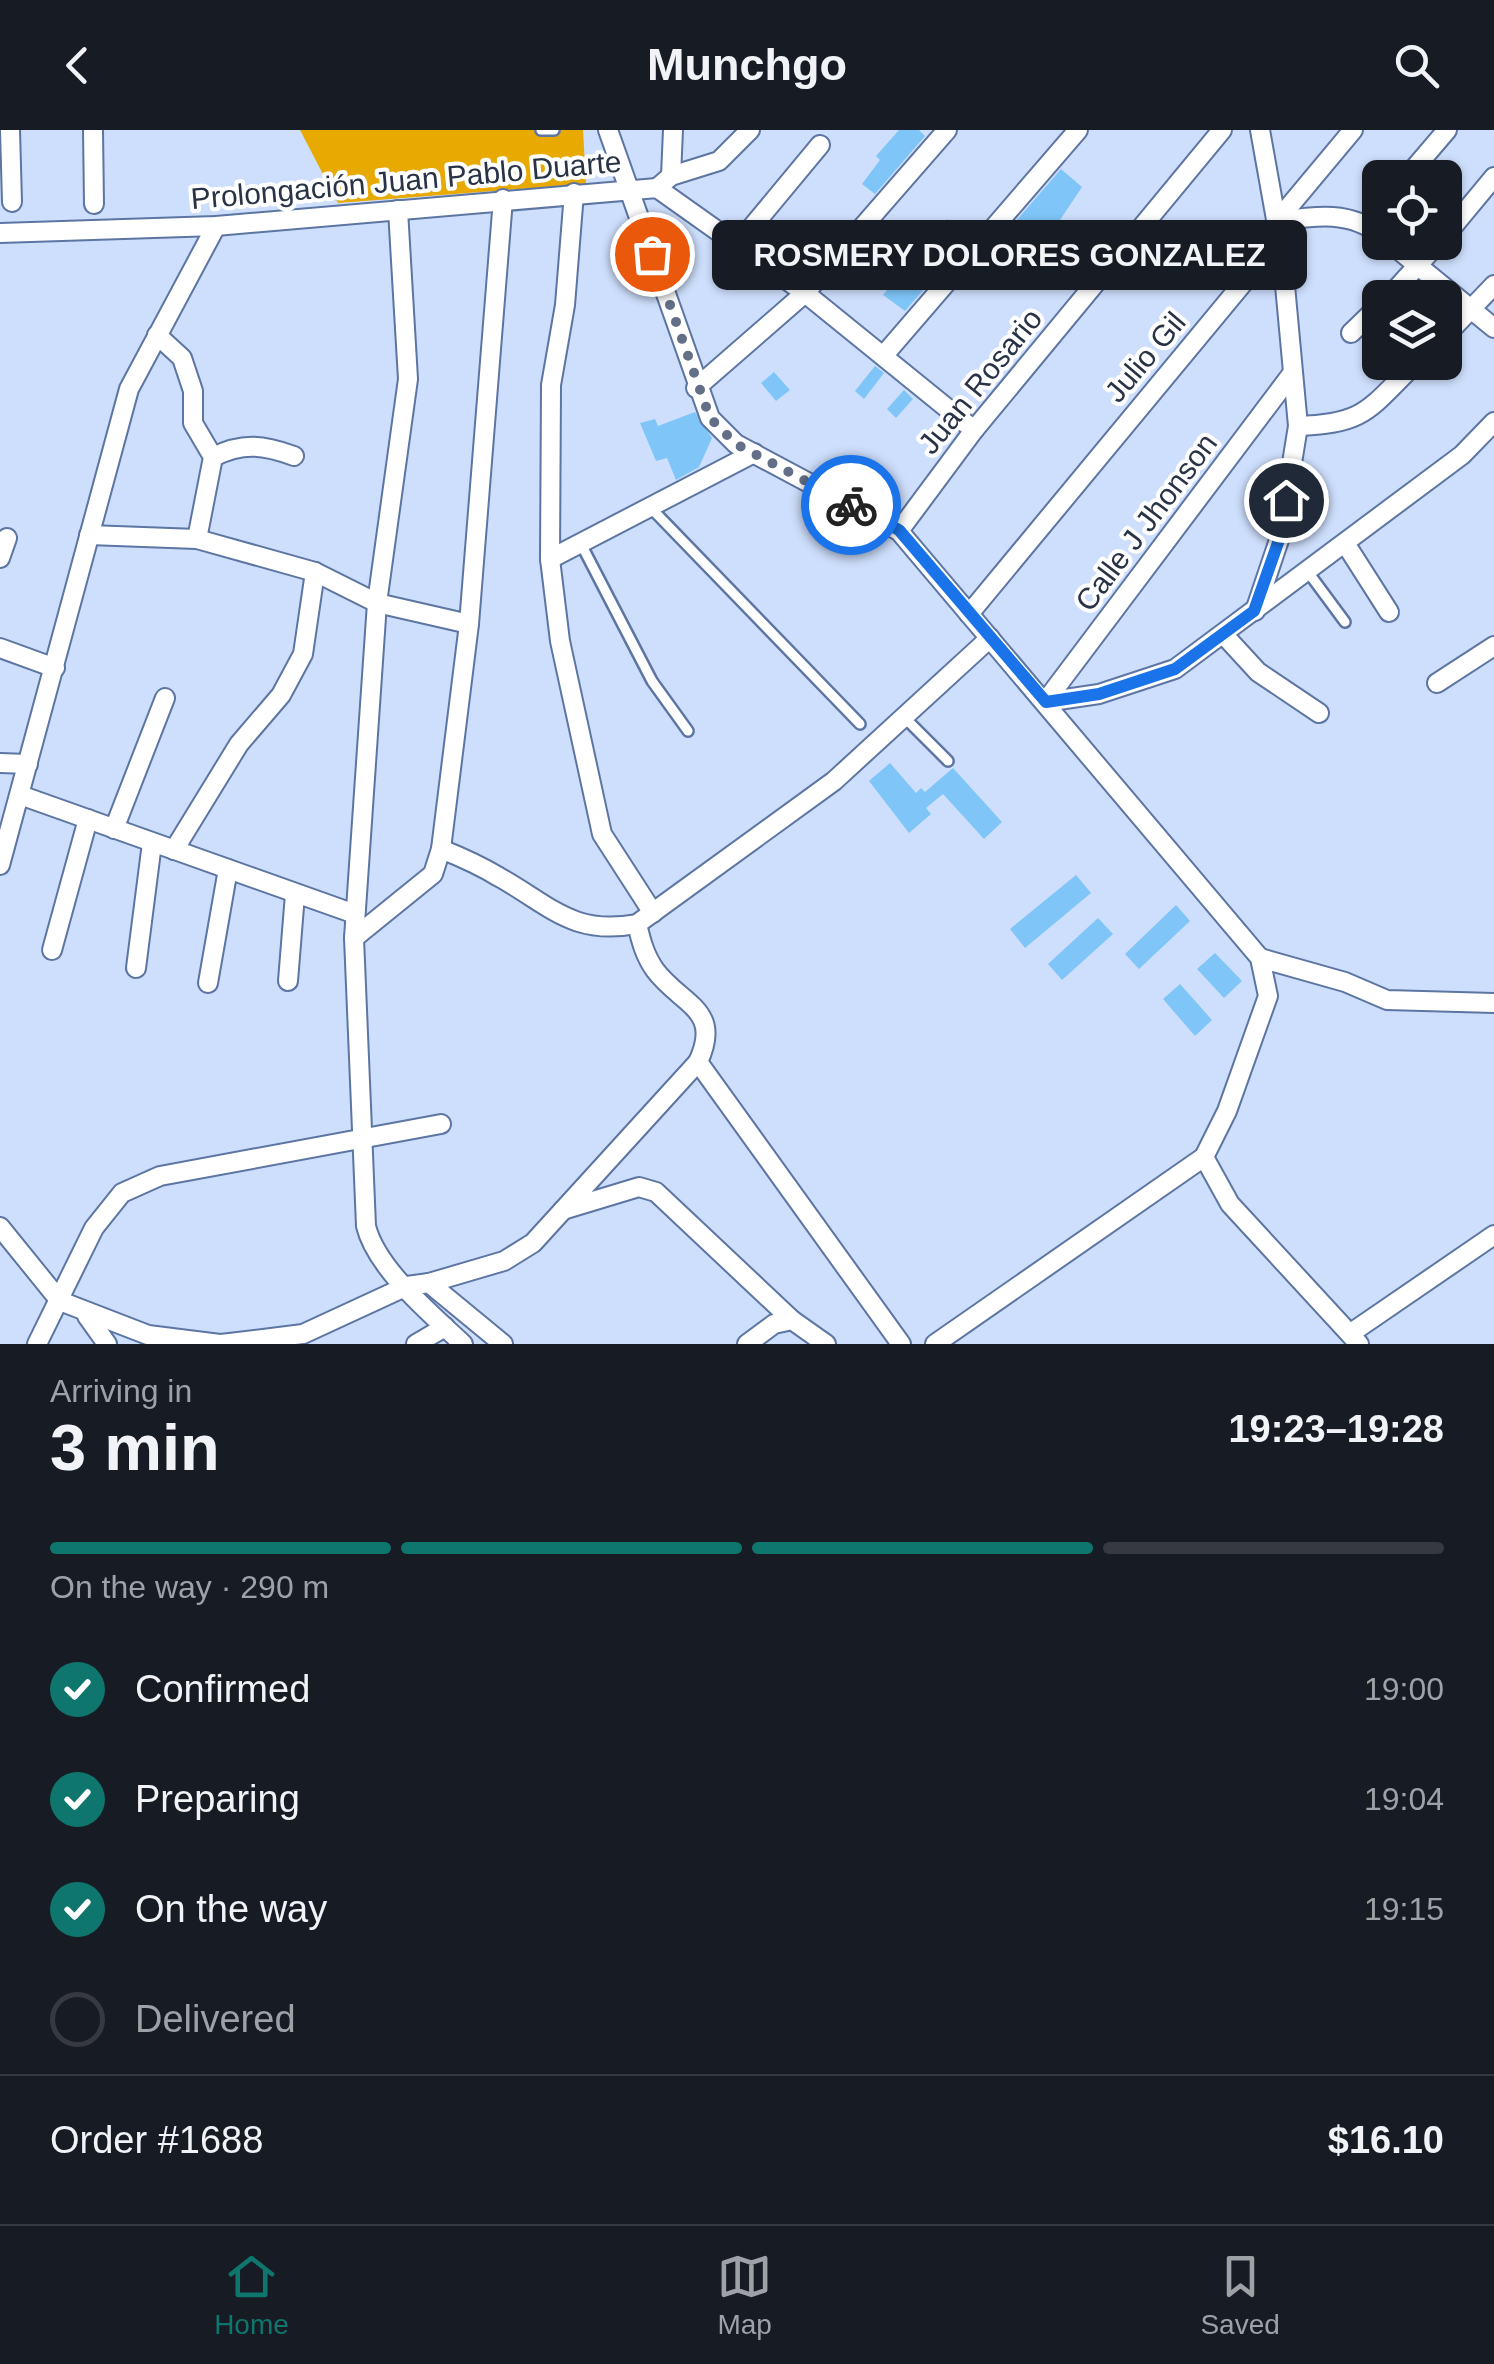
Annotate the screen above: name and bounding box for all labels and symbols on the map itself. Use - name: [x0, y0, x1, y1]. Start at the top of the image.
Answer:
- street label: Prolongación Juan Pablo Duarte: [189, 145, 623, 215]
- pin: [610, 212, 695, 297]
- callout: ROSMERY DOLORES GONZALEZ: [712, 219, 1307, 289]
- street label: Juan Rosario: [912, 302, 1048, 460]
- street label: Julio Gil: [1098, 306, 1192, 408]
- street label: Calle J Jhonson: [1069, 427, 1223, 617]
- courier: [801, 455, 901, 555]
- pin: [1244, 458, 1329, 543]

